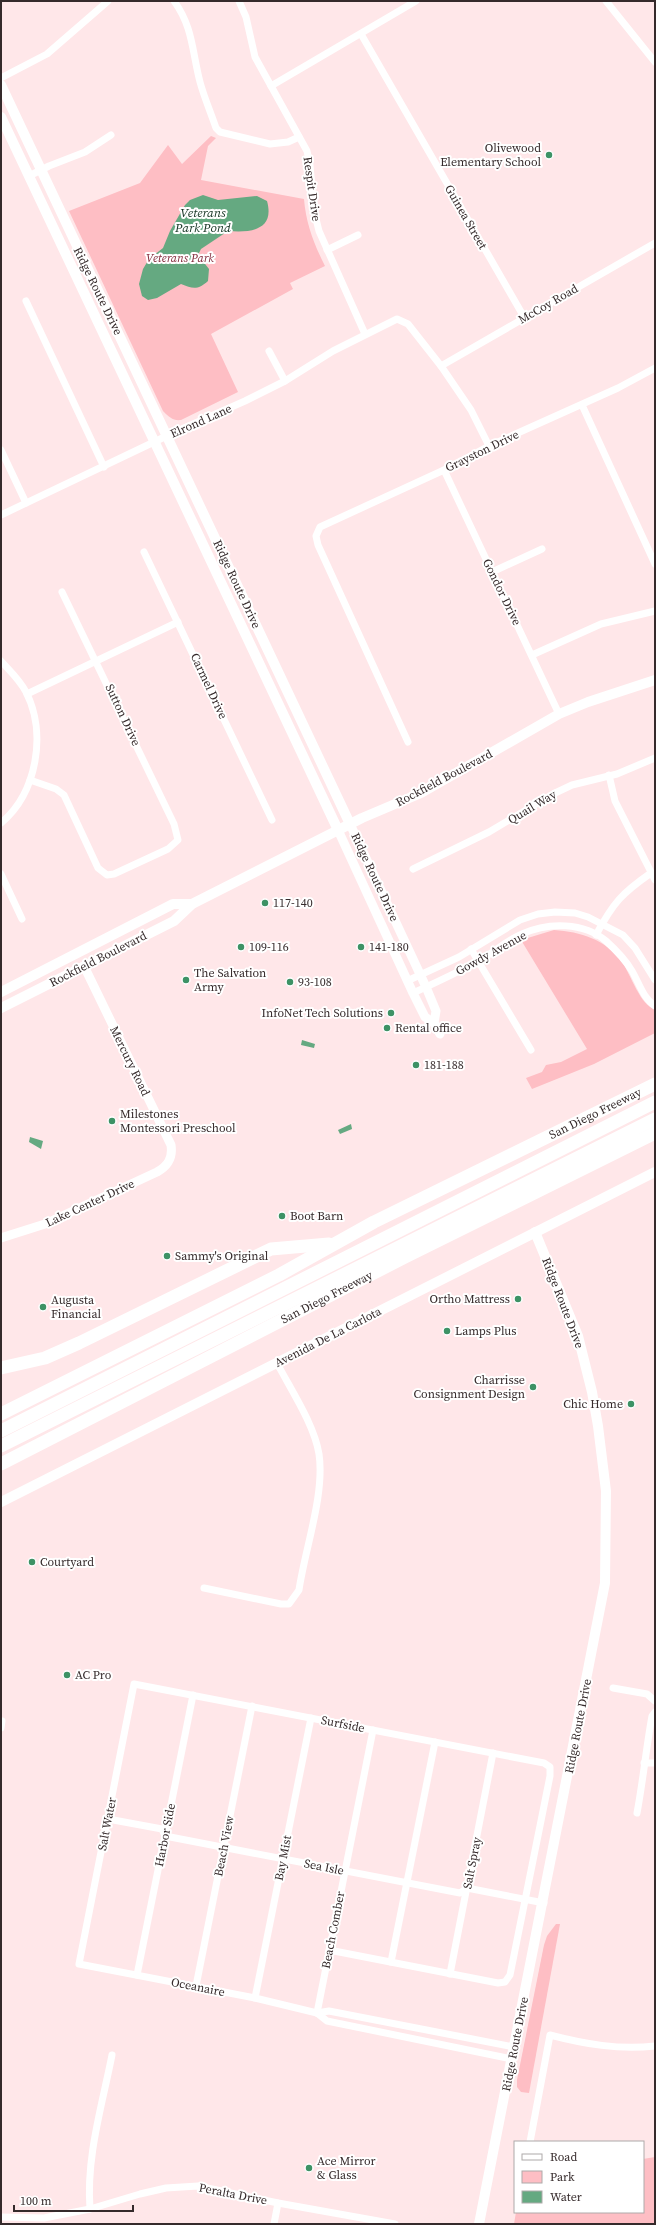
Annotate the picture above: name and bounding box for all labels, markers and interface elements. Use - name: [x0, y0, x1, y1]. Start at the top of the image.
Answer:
- place label: Olivewood Elementary School: [440, 140, 541, 170]
- marker: Olivewood Elementary School: [544, 150, 554, 160]
- street label: Respit Drive: [300, 156, 324, 222]
- street label: Guinea Street: [441, 182, 491, 252]
- water label: Veterans Park Pond: [174, 204, 231, 236]
- street label: Ridge Route Drive: [70, 244, 126, 338]
- park label: Veterans Park: [146, 250, 214, 266]
- street label: McCoy Road: [515, 280, 581, 328]
- street label: Elrond Lane: [168, 400, 234, 442]
- street label: Grayston Drive: [443, 426, 521, 476]
- street label: Ridge Route Drive: [209, 537, 265, 631]
- street label: Gondor Drive: [479, 556, 525, 628]
- street label: Carmel Drive: [187, 651, 231, 721]
- street label: Sutton Drive: [102, 681, 144, 749]
- street label: Rockfield Boulevard: [393, 746, 495, 810]
- street label: Quail Way: [505, 786, 560, 828]
- street label: Ridge Route Drive: [347, 830, 403, 924]
- place label: 117-140: [273, 895, 313, 911]
- marker: 117-140: [260, 898, 270, 908]
- street label: Rockfield Boulevard: [47, 927, 150, 990]
- street label: Gowdy Avenue: [453, 927, 529, 979]
- place label: 109-116: [249, 939, 289, 955]
- place label: 141-180: [369, 939, 409, 955]
- marker: 109-116: [236, 942, 246, 952]
- marker: 141-180: [356, 942, 366, 952]
- place label: The Salvation Army: [194, 965, 266, 995]
- place label: 93-108: [298, 974, 332, 990]
- marker: The Salvation Army: [181, 975, 191, 985]
- marker: 93-108: [285, 977, 295, 987]
- place label: InfoNet Tech Solutions: [262, 1005, 383, 1021]
- marker: InfoNet Tech Solutions: [386, 1008, 396, 1018]
- place label: Rental office: [395, 1020, 462, 1036]
- street label: Mercury Road: [106, 1023, 154, 1099]
- marker: Rental office: [382, 1023, 392, 1033]
- place label: 181-188: [424, 1057, 464, 1073]
- marker: 181-188: [411, 1060, 421, 1070]
- street label: San Diego Freeway: [546, 1084, 645, 1143]
- place label: Milestones Montessori Preschool: [120, 1106, 236, 1136]
- marker: Milestones Montessori Preschool: [107, 1116, 117, 1126]
- street label: Lake Center Drive: [43, 1175, 137, 1231]
- place label: Boot Barn: [290, 1208, 343, 1224]
- marker: Boot Barn: [277, 1211, 287, 1221]
- place label: Sammy's Original: [175, 1248, 269, 1264]
- marker: Sammy's Original: [162, 1251, 172, 1261]
- street label: Ridge Route Drive: [538, 1255, 588, 1351]
- street label: San Diego Freeway: [278, 1267, 376, 1327]
- place label: Ortho Mattress: [430, 1291, 510, 1307]
- place label: Augusta Financial: [51, 1292, 102, 1322]
- marker: Ortho Mattress: [513, 1294, 523, 1304]
- marker: Augusta Financial: [38, 1302, 48, 1312]
- street label: Avenida De La Carlota: [272, 1303, 385, 1371]
- place label: Lamps Plus: [455, 1323, 517, 1339]
- marker: Lamps Plus: [442, 1326, 452, 1336]
- place label: Charrisse Consignment Design: [414, 1372, 525, 1402]
- marker: Charrisse Consignment Design: [528, 1382, 538, 1392]
- place label: Chic Home: [563, 1396, 623, 1412]
- marker: Chic Home: [626, 1399, 636, 1409]
- place label: Courtyard: [40, 1554, 94, 1570]
- marker: Courtyard: [27, 1557, 37, 1567]
- place label: AC Pro: [75, 1667, 112, 1683]
- marker: AC Pro: [62, 1670, 72, 1680]
- street label: Ridge Route Drive: [561, 1677, 595, 1775]
- street label: Surfside: [320, 1712, 366, 1736]
- street label: Salt Water: [94, 1796, 120, 1852]
- street label: Harbor Side: [151, 1802, 179, 1868]
- street label: Beach View: [210, 1813, 238, 1878]
- street label: Bay Mist: [271, 1834, 295, 1882]
- street label: Salt Spray: [459, 1835, 485, 1890]
- street label: Sea Isle: [303, 1855, 345, 1879]
- street label: Beach Comber: [318, 1890, 348, 1970]
- street label: Oceanaire: [170, 1974, 226, 2000]
- street label: Ridge Route Drive: [498, 1995, 532, 2093]
- legend: [514, 2141, 644, 2213]
- text: Road: [550, 2149, 577, 2165]
- place label: Ace Mirror & Glass: [317, 2153, 376, 2183]
- marker: Ace Mirror & Glass: [304, 2163, 314, 2173]
- text: Park: [550, 2169, 575, 2185]
- street label: Peralta Drive: [197, 2180, 269, 2208]
- scale bar: [14, 2187, 133, 2213]
- text: Water: [550, 2189, 582, 2205]
- text: 100 m: [20, 2193, 52, 2209]

